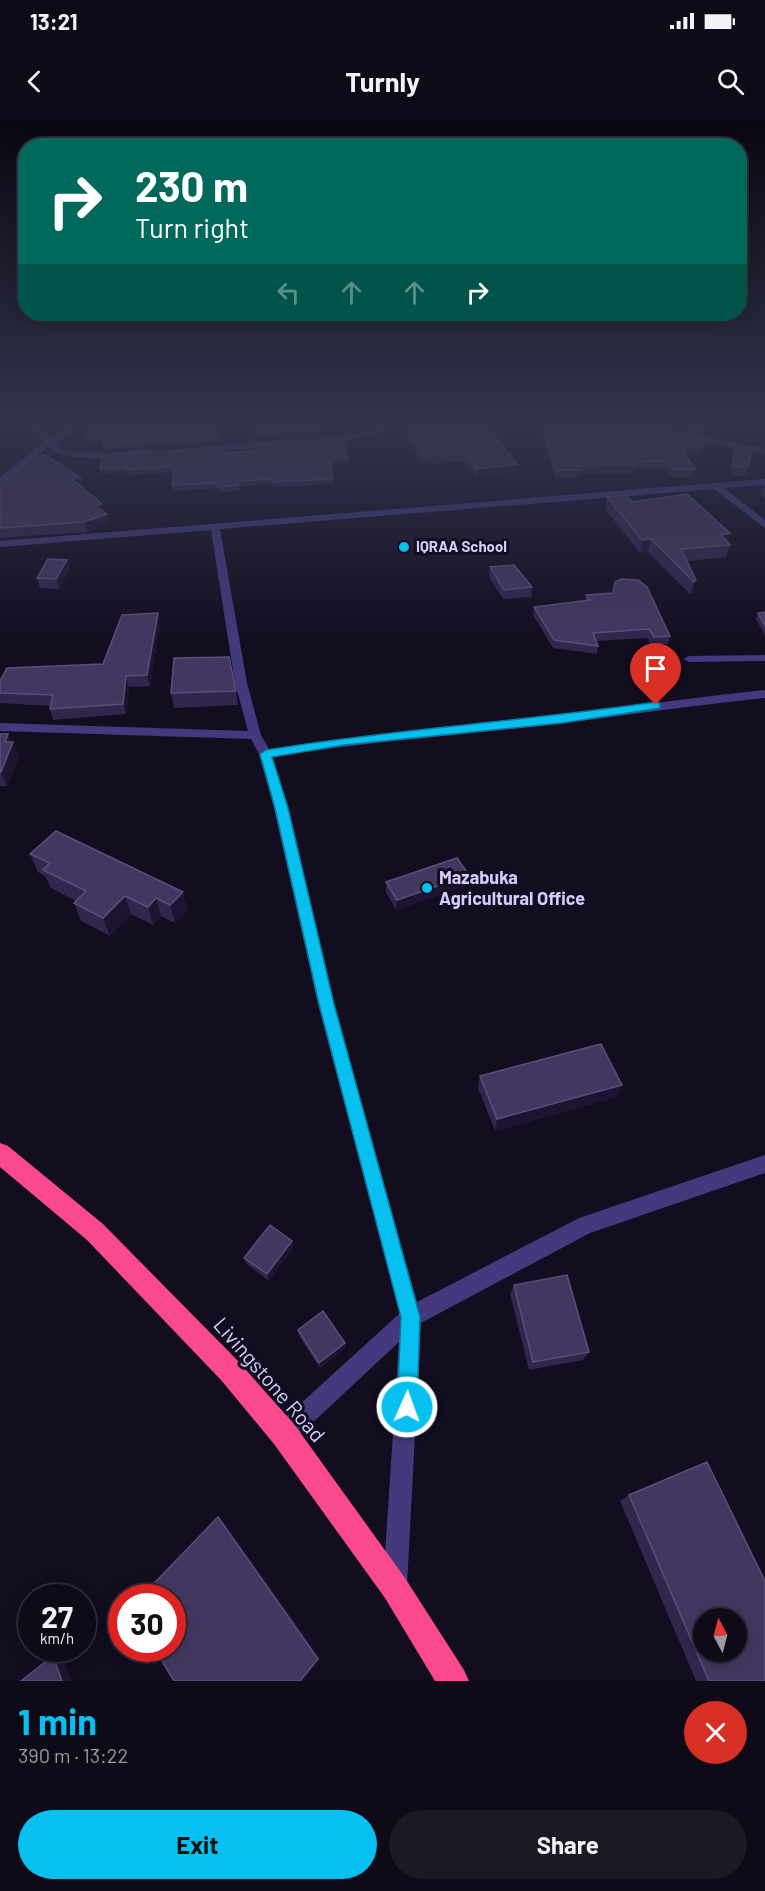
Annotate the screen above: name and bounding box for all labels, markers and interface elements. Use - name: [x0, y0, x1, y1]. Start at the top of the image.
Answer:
- text: 13:21: [30, 8, 78, 34]
- icon: back: [18, 65, 51, 98]
- text: Turnly: [345, 65, 420, 97]
- icon: search: [714, 65, 747, 98]
- text: 230 m: [135, 160, 248, 210]
- icon: right: [36, 162, 114, 240]
- text: Turn right: [135, 211, 249, 243]
- icon: left: [272, 276, 305, 309]
- icon: ahead: [335, 276, 368, 309]
- icon: ahead: [398, 276, 431, 309]
- icon: right: [461, 276, 494, 309]
- place label: IQRAA School: [416, 537, 507, 555]
- marker: IQRAA School: [397, 540, 411, 554]
- pin: [630, 643, 681, 705]
- icon: arrive: [639, 652, 672, 685]
- place label: Mazabuka Agricultural Office: [439, 866, 585, 909]
- marker: Mazabuka Agricultural Office: [420, 881, 434, 895]
- street label: Livingstone Road: [209, 1312, 331, 1446]
- position arrow: [375, 1375, 439, 1439]
- speed limit sign: 30: [108, 1584, 186, 1662]
- text: 27: [41, 1598, 73, 1634]
- north arrow: [693, 1608, 747, 1662]
- map controls: [693, 1608, 747, 1662]
- text: km/h: [40, 1629, 74, 1647]
- text: 1 min: [18, 1699, 97, 1742]
- button: close: [684, 1701, 747, 1764]
- text: 390 m · 13:22: [18, 1743, 128, 1767]
- button: Exit: [18, 1810, 377, 1879]
- button: Share: [389, 1810, 747, 1879]

